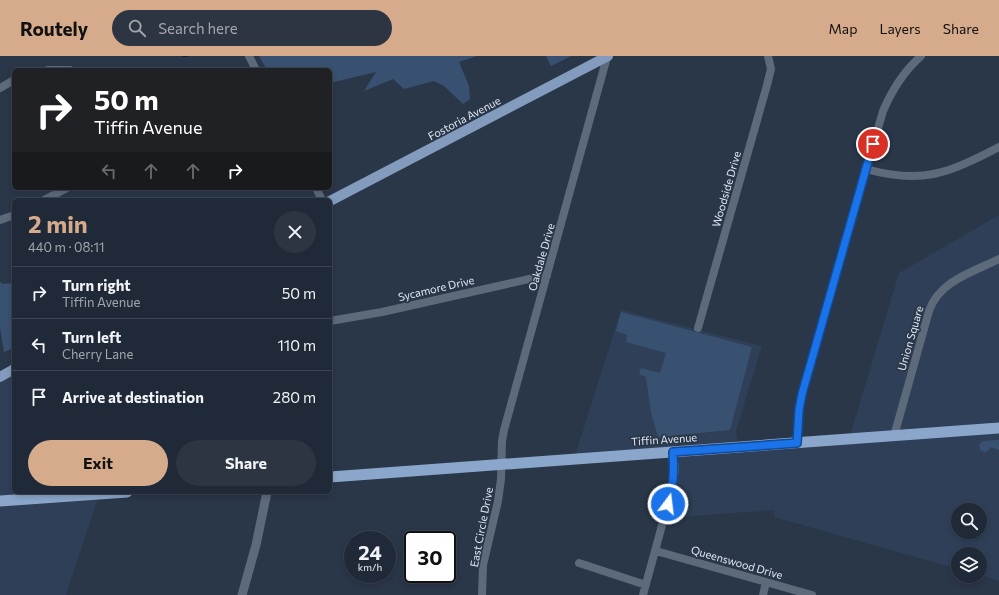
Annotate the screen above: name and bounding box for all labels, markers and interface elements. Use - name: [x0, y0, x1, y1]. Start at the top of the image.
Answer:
- search box: [112, 10, 392, 46]
- text: Routely: [20, 17, 88, 40]
- icon: search: [126, 17, 148, 39]
- text: Search here: [158, 19, 238, 37]
- text: Map: [829, 20, 857, 37]
- text: Layers: [879, 20, 921, 37]
- text: Share: [943, 20, 979, 37]
- text: 50 m: [94, 82, 159, 116]
- icon: right: [28, 84, 80, 136]
- street label: Fostoria Avenue: [426, 93, 503, 143]
- text: Tiffin Avenue: [94, 116, 202, 138]
- pin: [856, 127, 890, 161]
- icon: arrive: [862, 133, 884, 155]
- street label: Woodside Drive: [709, 149, 743, 229]
- icon: left: [98, 160, 120, 182]
- icon: ahead: [140, 160, 162, 182]
- icon: ahead: [182, 160, 204, 182]
- icon: right: [224, 160, 246, 182]
- text: 2 min: [28, 209, 88, 238]
- button: close: [274, 211, 316, 253]
- street label: Oakdale Drive: [525, 221, 557, 292]
- text: 440 m · 08:11: [28, 239, 105, 255]
- street label: Sycamore Drive: [397, 273, 476, 303]
- text: Turn right: [62, 276, 131, 294]
- icon: right: [28, 282, 50, 304]
- text: 50 m: [282, 284, 316, 302]
- text: Tiffin Avenue: [62, 294, 140, 310]
- street label: Union Square: [895, 304, 926, 372]
- text: Turn left: [62, 328, 121, 346]
- icon: left: [28, 334, 50, 356]
- text: 110 m: [277, 336, 316, 354]
- text: Cherry Lane: [62, 346, 133, 362]
- icon: arrive: [28, 386, 50, 408]
- text: Arrive at destination: [62, 388, 204, 406]
- text: 280 m: [273, 388, 316, 406]
- street label: Tiffin Avenue: [631, 430, 698, 448]
- button: Exit: [28, 440, 168, 486]
- button: Share: [176, 440, 316, 486]
- position arrow: [647, 483, 689, 525]
- street label: East Circle Drive: [467, 486, 495, 568]
- map controls: [951, 503, 987, 583]
- button: search: [951, 503, 987, 539]
- speed limit sign: 30: [404, 531, 456, 583]
- text: 24: [358, 540, 382, 564]
- street label: Queenswood Drive: [690, 543, 785, 581]
- button: layers: [951, 547, 987, 583]
- text: km/h: [358, 561, 382, 573]

